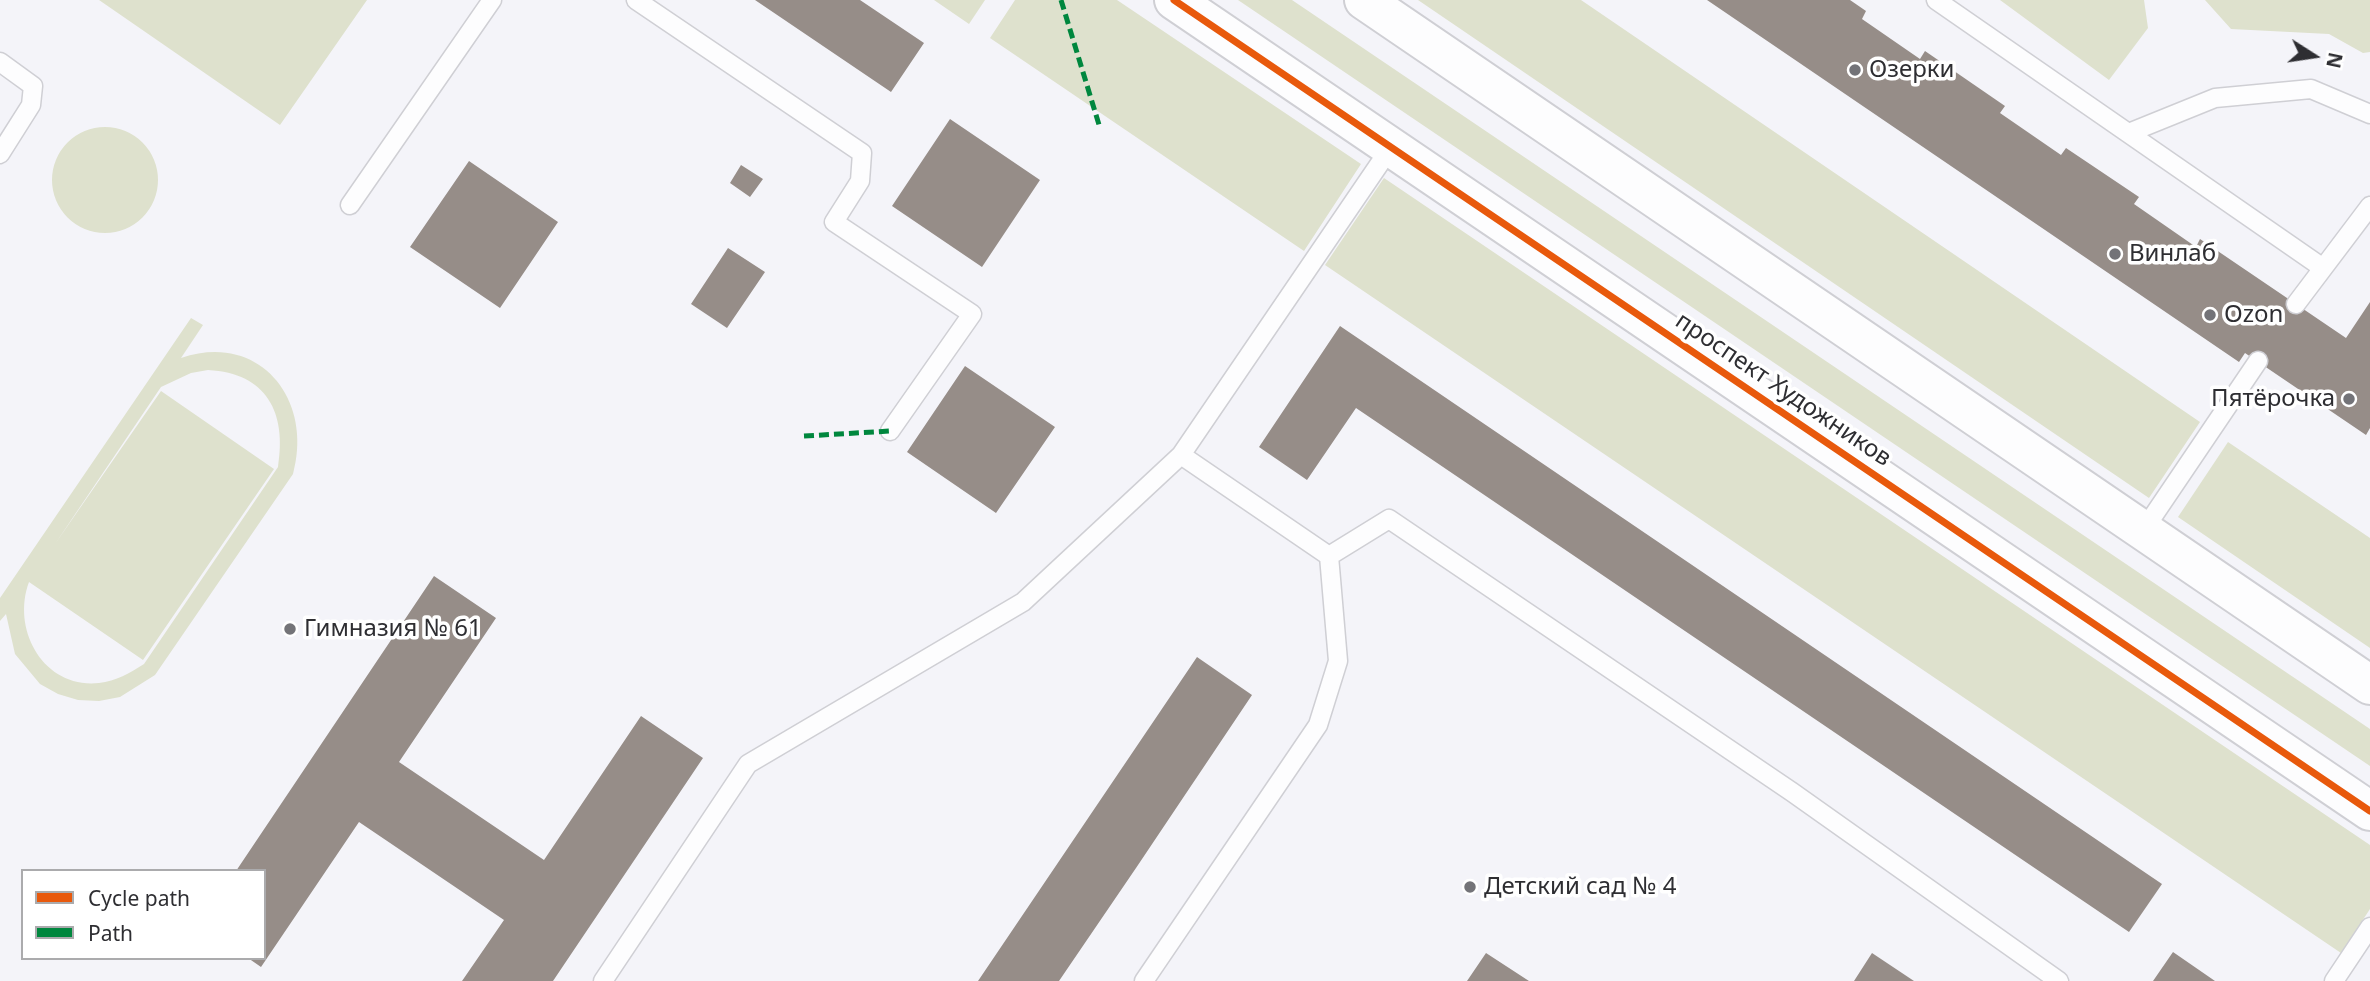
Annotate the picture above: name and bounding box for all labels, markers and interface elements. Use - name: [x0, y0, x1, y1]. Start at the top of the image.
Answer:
- north arrow: [2279, 21, 2349, 91]
- text: N: [2320, 50, 2349, 71]
- place label: Озерки: [1869, 56, 1954, 84]
- marker: Озерки: [1847, 62, 1863, 78]
- place label: Винлаб: [2129, 240, 2216, 268]
- marker: Винлаб: [2107, 246, 2123, 262]
- place label: Ozon: [2224, 301, 2283, 329]
- street label: проспект Художников: [1670, 307, 1896, 473]
- marker: Ozon: [2202, 307, 2218, 323]
- place label: Пятёрочка: [2211, 385, 2335, 413]
- marker: Пятёрочка: [2341, 391, 2357, 407]
- place label: Гимназия № 61: [304, 615, 482, 643]
- marker: Гимназия № 61: [282, 621, 298, 637]
- legend: [21, 869, 266, 960]
- place label: Детский сад № 4: [1484, 873, 1676, 901]
- marker: Детский сад № 4: [1462, 879, 1478, 895]
- text: Cycle path: [88, 884, 190, 912]
- text: Path: [88, 919, 133, 947]

